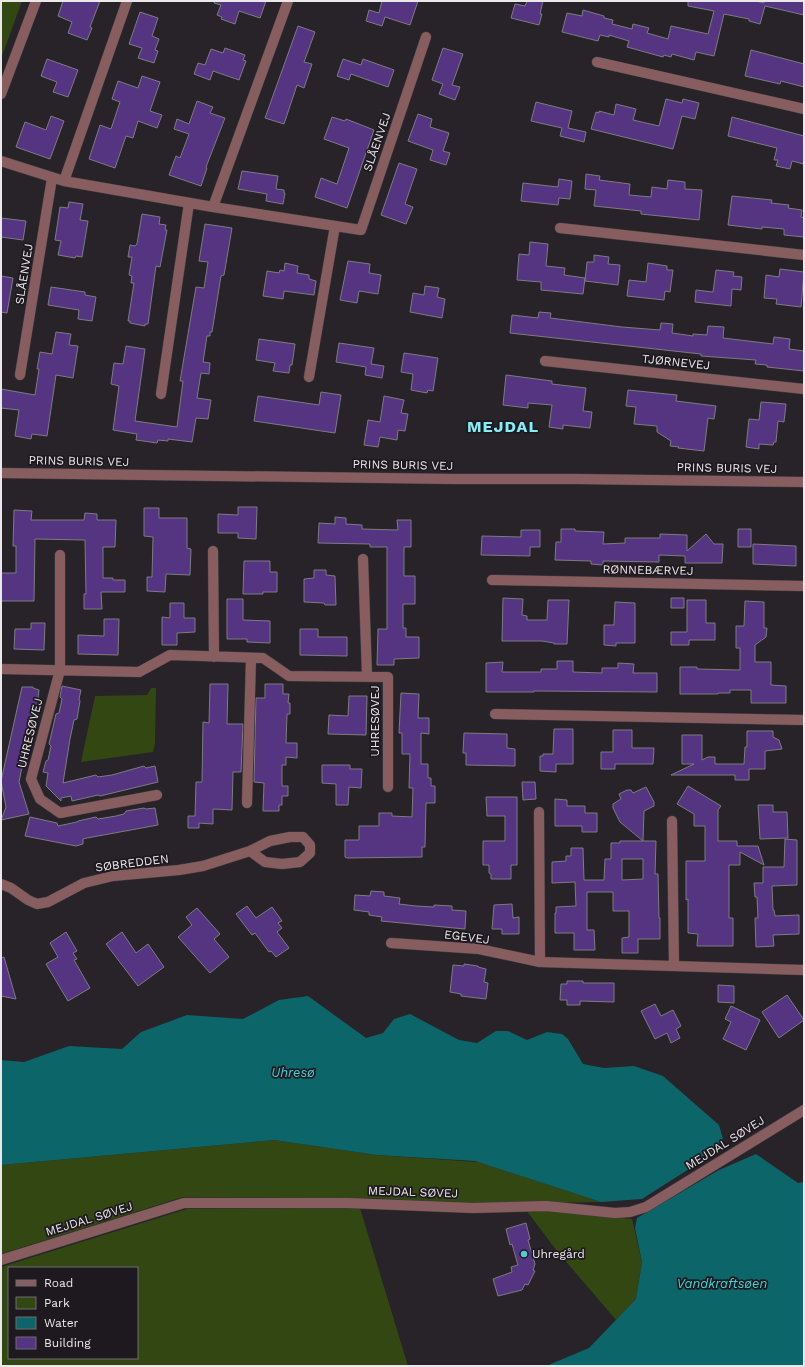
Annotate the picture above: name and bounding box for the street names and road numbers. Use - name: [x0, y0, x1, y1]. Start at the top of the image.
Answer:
- street label: SLÅENVEJ: [360, 111, 394, 173]
- street label: SLÅENVEJ: [12, 243, 36, 305]
- street label: TJØRNEVEJ: [641, 351, 711, 373]
- street label: PRINS BURIS VEJ: [28, 453, 130, 469]
- street label: PRINS BURIS VEJ: [352, 457, 454, 473]
- street label: PRINS BURIS VEJ: [676, 460, 778, 476]
- street label: RØNNEBÆRVEJ: [602, 562, 694, 578]
- street label: UHRESØVEJ: [368, 685, 382, 757]
- street label: UHRESØVEJ: [15, 697, 45, 769]
- street label: SØBREDDEN: [94, 852, 170, 874]
- street label: EGEVEJ: [443, 927, 491, 947]
- street label: MEJDAL SØVEJ: [683, 1113, 767, 1173]
- street label: MEJDAL SØVEJ: [368, 1183, 458, 1201]
- street label: MEJDAL SØVEJ: [44, 1199, 134, 1239]

